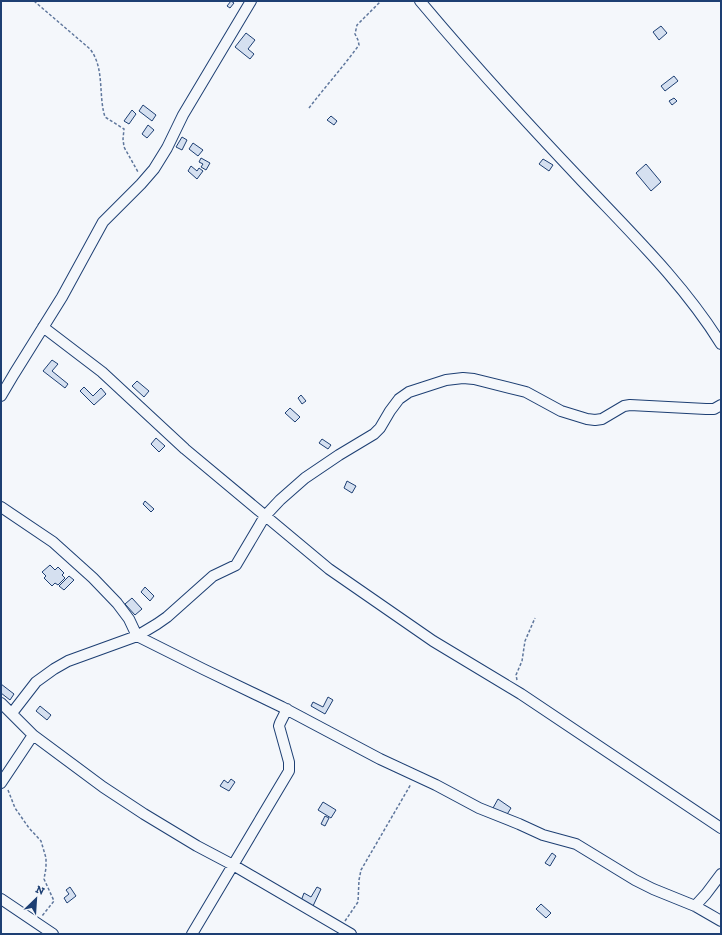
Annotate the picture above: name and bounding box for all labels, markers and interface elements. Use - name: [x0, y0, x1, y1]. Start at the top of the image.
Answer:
- north arrow: [16, 879, 56, 919]
- text: N: [33, 883, 47, 898]

